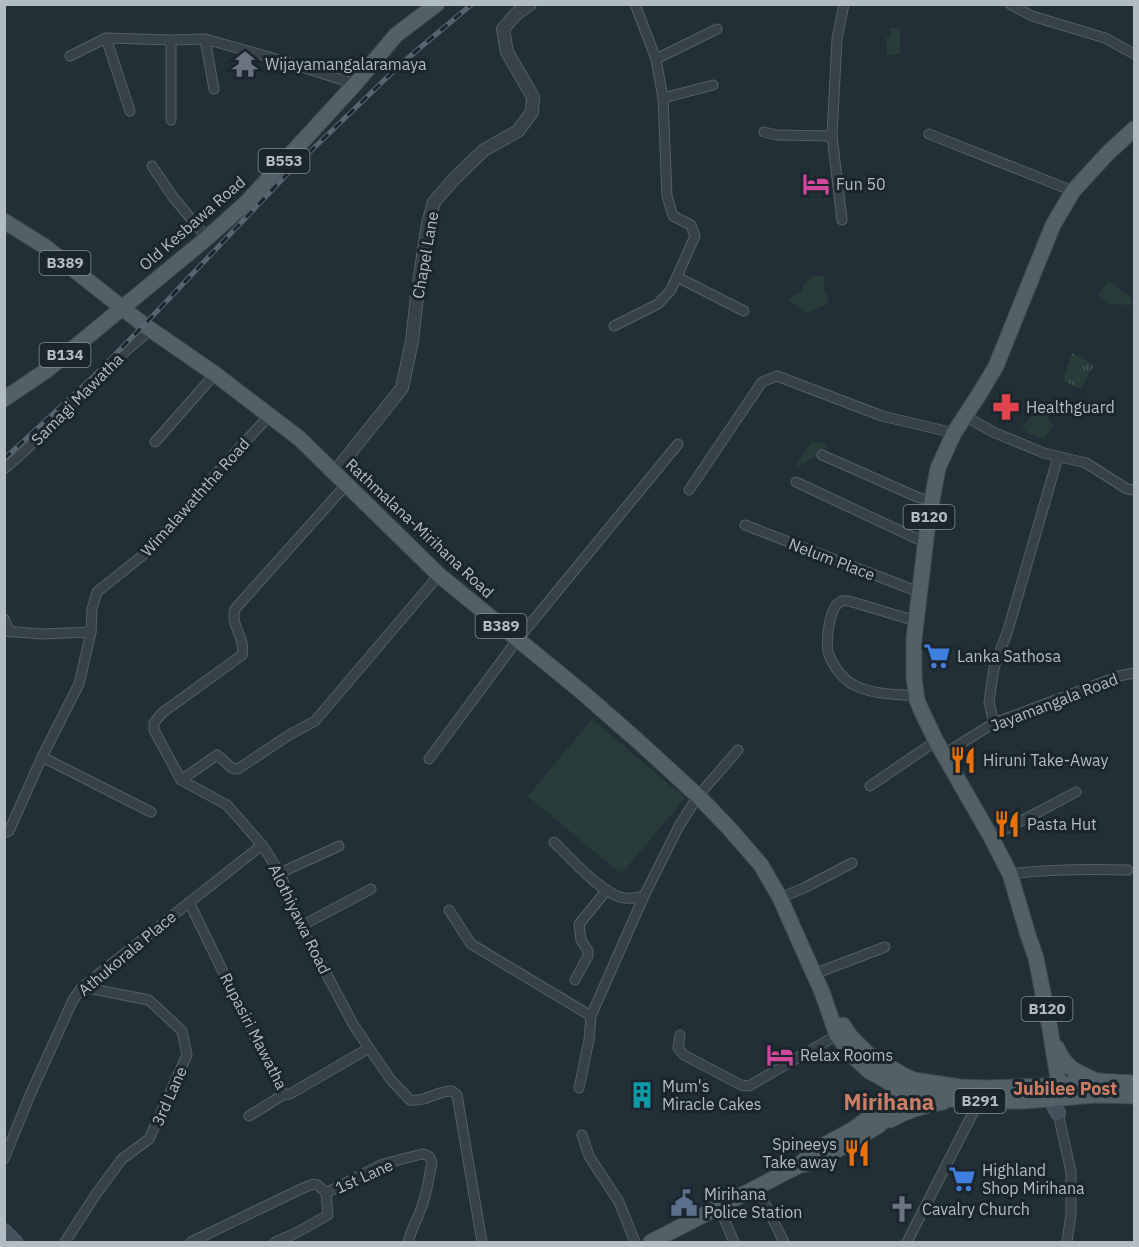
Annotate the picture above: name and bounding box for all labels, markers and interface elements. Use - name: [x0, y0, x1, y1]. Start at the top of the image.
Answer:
- temple icon: Wijayamangalaramaya: [230, 49, 260, 79]
- place label: Wijayamangalaramaya: [265, 54, 427, 74]
- road number: B553: [258, 149, 310, 173]
- hotel icon: Fun 50: [801, 169, 831, 199]
- street label: Old Kesbawa Road: [135, 171, 249, 275]
- place label: Fun 50: [836, 174, 886, 194]
- street label: Chapel Lane: [407, 210, 443, 300]
- road number: B389: [40, 251, 90, 275]
- road number: B134: [40, 343, 90, 367]
- street label: Samagi Mawatha: [27, 348, 128, 449]
- pharmacy icon: Healthguard: [991, 392, 1021, 422]
- place label: Healthguard: [1026, 397, 1115, 417]
- street label: Wimalawaththa Road: [136, 434, 254, 560]
- street label: Rathmalana-Mirihana Road: [342, 454, 498, 602]
- road number: B120: [904, 505, 954, 529]
- street label: Nelum Place: [786, 533, 878, 585]
- road number: B389: [476, 614, 526, 638]
- supermarket icon: Lanka Sathosa: [922, 641, 952, 671]
- place label: Lanka Sathosa: [957, 646, 1062, 666]
- street label: Jayamangala Road: [987, 668, 1121, 736]
- restaurant icon: Hiruni Take-Away: [948, 745, 978, 775]
- place label: Hiruni Take-Away: [983, 750, 1109, 770]
- restaurant icon: Pasta Hut: [992, 809, 1022, 839]
- place label: Pasta Hut: [1027, 814, 1097, 834]
- street label: Alothiyawa Road: [265, 861, 335, 977]
- street label: Athukorala Place: [74, 906, 180, 1000]
- street label: Rupasiri Mawatha: [216, 969, 292, 1093]
- road number: B120: [1022, 997, 1072, 1021]
- hotel icon: Relax Rooms: [765, 1040, 795, 1070]
- place label: Relax Rooms: [800, 1045, 893, 1065]
- street label: 3rd Lane: [147, 1063, 191, 1129]
- place label: Mum's Miracle Cakes: [662, 1076, 762, 1114]
- district label: Jubilee Post: [1013, 1077, 1117, 1100]
- building icon: Mum's Miracle Cakes: [627, 1080, 657, 1110]
- district label: Mirihana: [844, 1087, 934, 1116]
- road number: B291: [954, 1089, 1006, 1113]
- place label: Spineeys Take away: [763, 1134, 837, 1172]
- restaurant icon: Spineeys Take away: [842, 1138, 872, 1168]
- street label: 1st Lane: [332, 1154, 396, 1198]
- place label: Highland Shop Mirihana: [982, 1160, 1085, 1198]
- supermarket icon: Highland Shop Mirihana: [947, 1164, 977, 1194]
- place label: Mirihana Police Station: [704, 1184, 802, 1222]
- public building icon: Mirihana Police Station: [669, 1188, 699, 1218]
- church icon: Cavalry Church: [887, 1194, 917, 1224]
- place label: Cavalry Church: [922, 1199, 1030, 1219]

